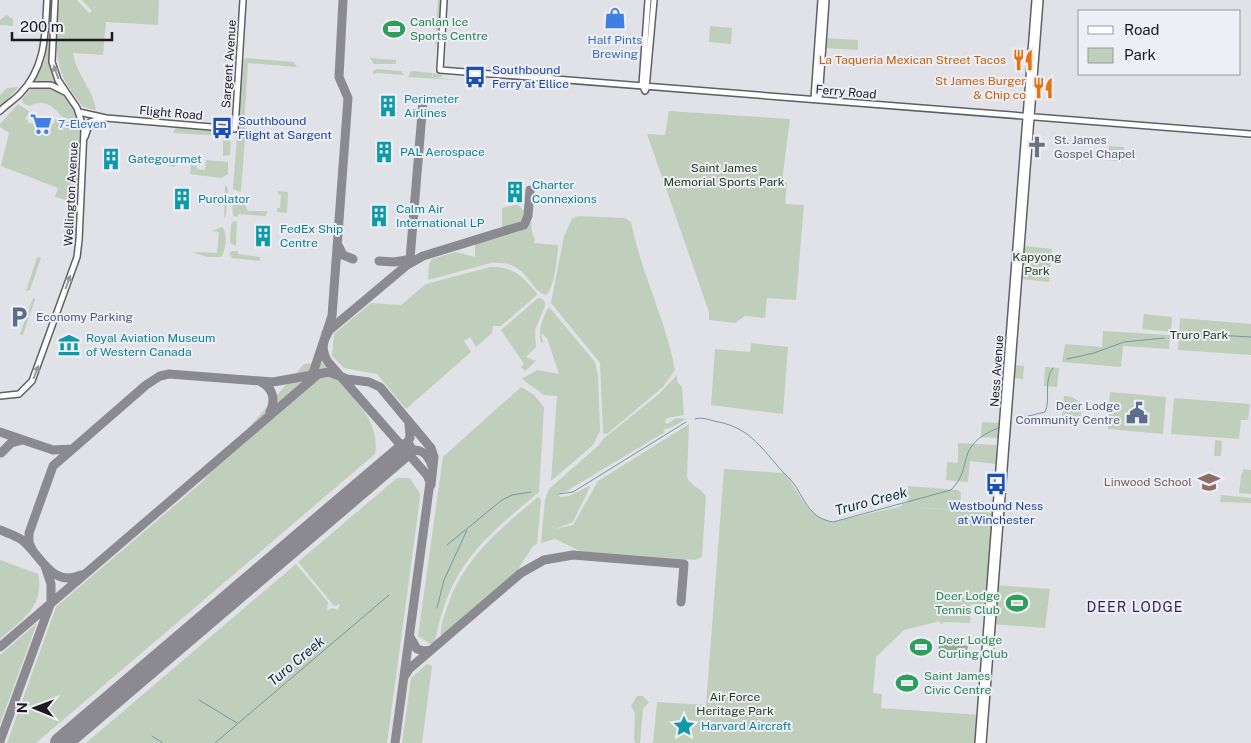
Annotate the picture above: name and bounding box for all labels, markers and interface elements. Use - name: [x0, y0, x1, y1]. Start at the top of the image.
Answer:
- shop icon: Half Pints Brewing: [602, 5, 628, 31]
- scale bar: [12, 10, 112, 42]
- legend: [1078, 10, 1241, 75]
- place label: Canlan Ice Sports Centre: [410, 15, 488, 43]
- sports icon: Canlan Ice Sports Centre: [381, 16, 407, 42]
- text: 200 m: [20, 18, 64, 35]
- street label: Sargent Avenue: [219, 19, 239, 109]
- text: Road: [1124, 21, 1160, 38]
- place label: Half Pints Brewing: [588, 33, 642, 61]
- text: Park: [1124, 46, 1156, 63]
- restaurant icon: La Taqueria Mexican Street Tacos: [1010, 47, 1036, 73]
- place label: La Taqueria Mexican Street Tacos: [819, 53, 1006, 67]
- place label: Southbound Ferry at Ellice: [492, 63, 569, 91]
- one-way arrow: [52, 64, 60, 79]
- bus stop icon: Southbound Ferry at Ellice: [462, 64, 488, 90]
- place label: St James Burger & Chip co: [935, 74, 1026, 102]
- restaurant icon: St James Burger & Chip co: [1030, 75, 1056, 101]
- street label: Ferry Road: [815, 82, 877, 102]
- place label: Perimeter Airlines: [404, 92, 459, 120]
- building icon: Perimeter Airlines: [375, 93, 401, 119]
- street label: Flight Road: [139, 103, 203, 123]
- supermarket icon: 7-Eleven: [28, 111, 54, 137]
- place label: Southbound Flight at Sargent: [238, 114, 332, 142]
- bus stop icon: Southbound Flight at Sargent: [209, 115, 235, 141]
- place label: 7-Eleven: [58, 117, 107, 131]
- place label: St. James Gospel Chapel: [1054, 133, 1136, 161]
- church icon: St. James Gospel Chapel: [1024, 134, 1050, 160]
- building icon: PAL Aerospace: [371, 139, 397, 165]
- street label: Wellington Avenue: [61, 141, 81, 247]
- place label: PAL Aerospace: [400, 145, 485, 159]
- building icon: Gategourmet: [98, 146, 124, 172]
- place label: Gategourmet: [128, 152, 202, 166]
- park label: Saint James Memorial Sports Park: [663, 161, 785, 189]
- place label: Charter Connexions: [532, 178, 597, 206]
- building icon: Charter Connexions: [502, 179, 528, 205]
- building icon: Purolator: [169, 186, 195, 212]
- place label: Purolator: [198, 192, 250, 206]
- place label: Calm Air International LP: [396, 202, 485, 230]
- building icon: Calm Air International LP: [366, 203, 392, 229]
- place label: FedEx Ship Centre: [280, 222, 343, 250]
- building icon: FedEx Ship Centre: [250, 223, 276, 249]
- park label: Kapyong Park: [1012, 250, 1062, 278]
- one-way arrow: [64, 274, 72, 289]
- parking icon: Economy Parking: [6, 304, 32, 330]
- place label: Economy Parking: [36, 310, 133, 324]
- park label: Truro Park: [1170, 328, 1228, 342]
- place label: Royal Aviation Museum of Western Canada: [86, 331, 215, 359]
- museum icon: Royal Aviation Museum of Western Canada: [56, 332, 82, 358]
- street label: Ness Avenue: [988, 334, 1007, 407]
- one-way arrow: [32, 365, 40, 380]
- place label: Deer Lodge Community Centre: [1016, 399, 1120, 427]
- public building icon: Deer Lodge Community Centre: [1124, 400, 1150, 426]
- school or university icon: Linwood School: [1196, 469, 1222, 495]
- bus stop icon: Westbound Ness at Winchester: [983, 471, 1009, 497]
- place label: Linwood School: [1104, 475, 1192, 489]
- water label: Truro Creek: [833, 484, 909, 518]
- place label: Westbound Ness at Winchester: [949, 499, 1043, 527]
- place label: Deer Lodge Tennis Club: [935, 589, 1000, 617]
- sports icon: Deer Lodge Tennis Club: [1004, 590, 1030, 616]
- district label: DEER LODGE: [1087, 599, 1183, 615]
- water label: Turo Creek: [265, 633, 328, 689]
- place label: Deer Lodge Curling Club: [938, 633, 1008, 661]
- sports icon: Deer Lodge Curling Club: [908, 634, 934, 660]
- place label: Saint James Civic Centre: [924, 669, 992, 697]
- sports icon: Saint James Civic Centre: [894, 670, 920, 696]
- north arrow: [10, 683, 60, 733]
- park label: Air Force Heritage Park: [696, 690, 774, 718]
- text: N: [14, 702, 30, 713]
- place icon: Harvard Aircraft: [671, 713, 697, 739]
- place label: Harvard Aircraft: [701, 719, 792, 733]

